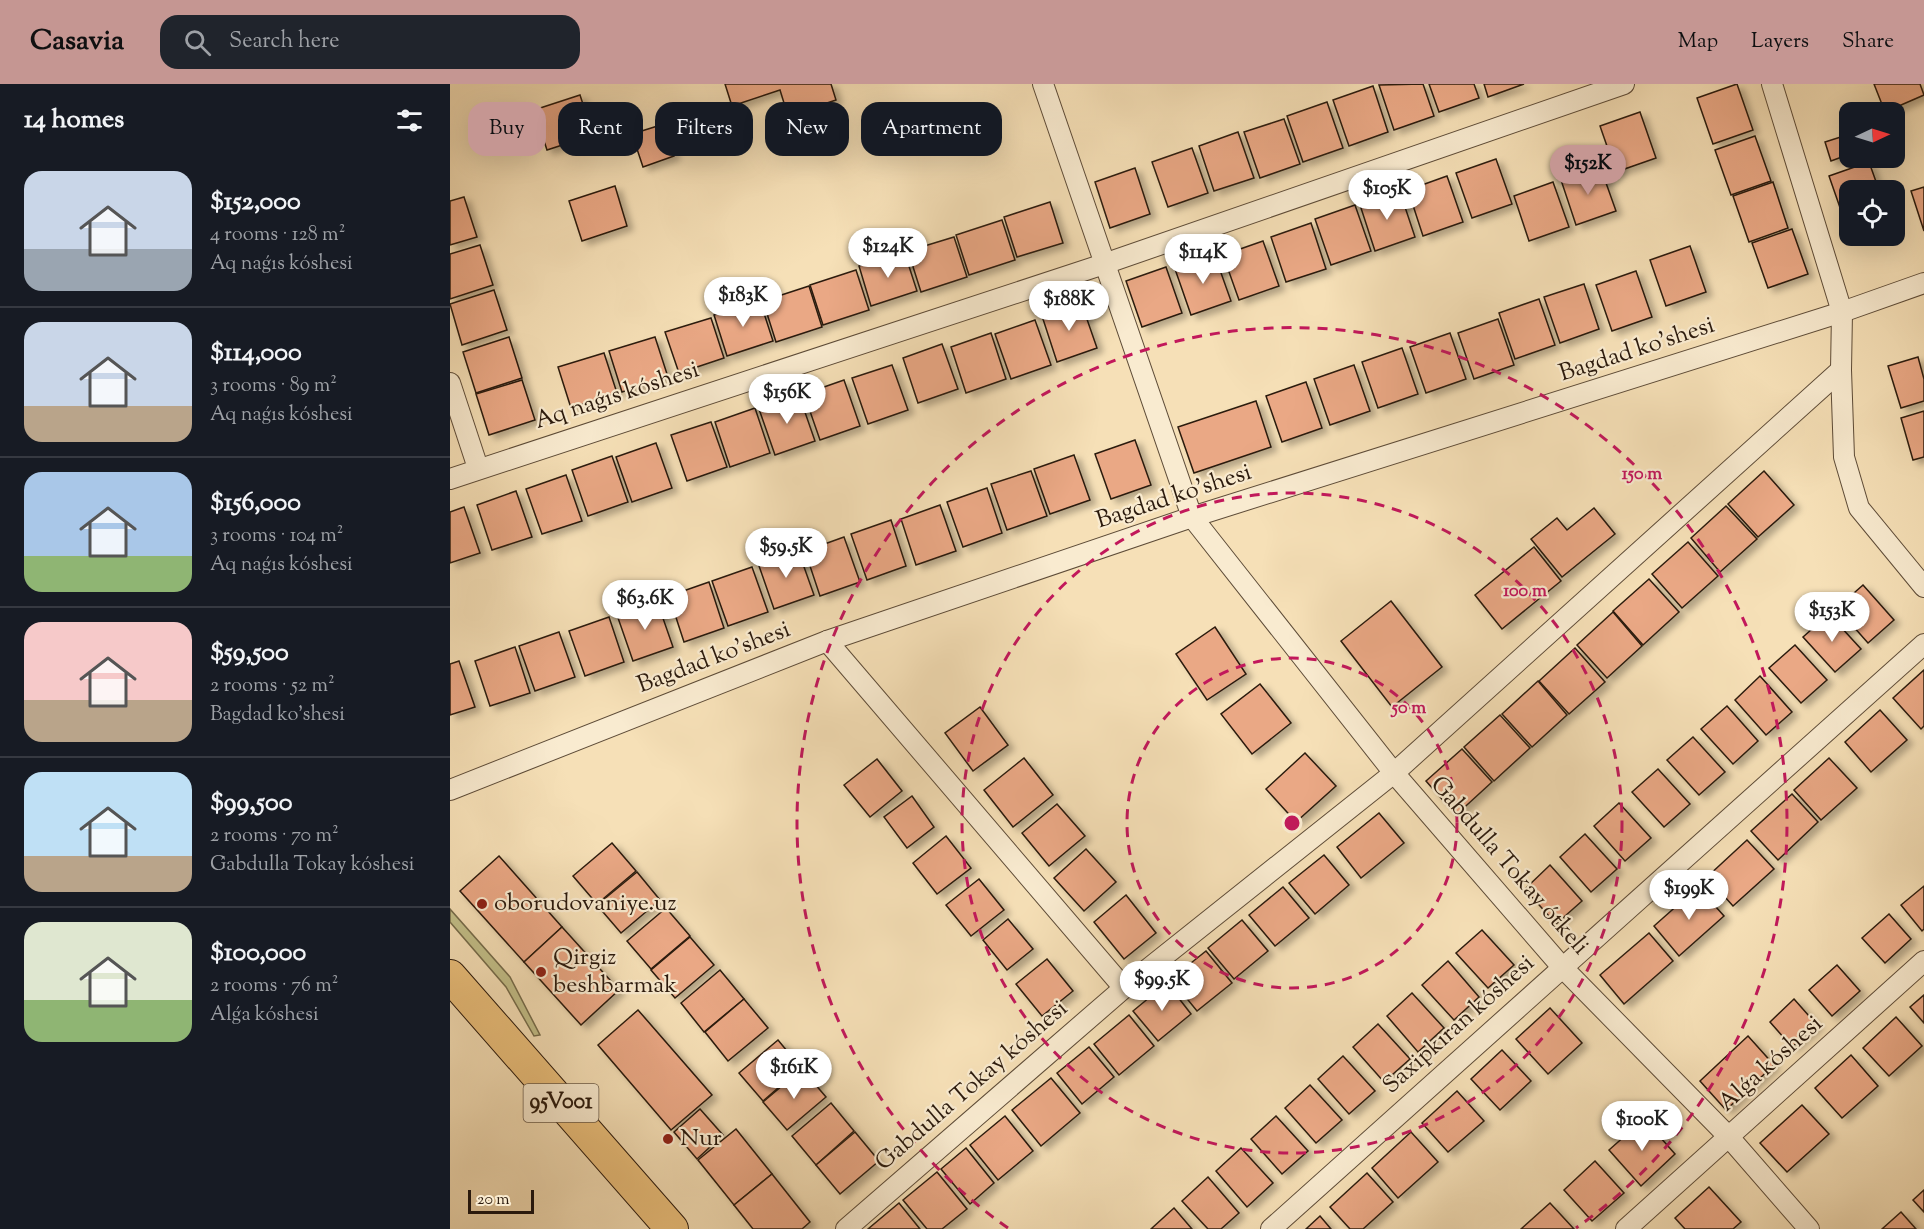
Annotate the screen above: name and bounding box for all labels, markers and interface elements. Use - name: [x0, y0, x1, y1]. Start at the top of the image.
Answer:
- search box: [160, 15, 580, 69]
- text: Casavia: [30, 22, 124, 62]
- icon: search: [181, 26, 214, 59]
- text: Search here: [229, 26, 339, 58]
- text: Map: [1678, 27, 1718, 57]
- text: Layers: [1751, 27, 1809, 57]
- text: Share: [1842, 27, 1894, 57]
- text: 14 homes: [24, 102, 124, 139]
- chip: Buy: [468, 102, 546, 156]
- chip: Rent: [558, 102, 643, 156]
- chip: Filters: [655, 102, 753, 156]
- chip: New: [765, 102, 849, 156]
- chip: Apartment: [861, 102, 1002, 156]
- north arrow: [1839, 102, 1905, 168]
- map controls: [1839, 102, 1905, 246]
- icon: filters: [393, 104, 426, 137]
- pin: $152K: [1546, 145, 1630, 196]
- text: $152K: [1564, 150, 1612, 179]
- pin: $105K: [1345, 170, 1429, 221]
- text: $105K: [1362, 175, 1412, 204]
- button: locate: [1839, 180, 1905, 246]
- text: $152,000: [210, 184, 301, 221]
- icon: home: [72, 195, 144, 267]
- text: 4 rooms · 128 m²: [210, 221, 345, 250]
- pin: $124K: [846, 228, 930, 279]
- text: $124K: [862, 233, 914, 262]
- pin: $114K: [1161, 234, 1245, 285]
- text: $114K: [1179, 239, 1227, 268]
- text: Aq naǵıs kóshesi: [210, 250, 353, 279]
- pin: $183K: [701, 277, 785, 328]
- pin: $188K: [1027, 281, 1111, 332]
- text: $183K: [718, 282, 768, 311]
- text: $188K: [1043, 286, 1095, 315]
- street label: Bagdad ko'shesi: [1555, 309, 1719, 391]
- text: $114,000: [210, 335, 302, 372]
- icon: home: [72, 346, 144, 418]
- street label: Aq naǵıs kóshesi: [530, 353, 704, 439]
- text: 3 rooms · 89 m²: [210, 372, 337, 401]
- pin: $156K: [745, 374, 829, 425]
- text: $156K: [763, 379, 811, 408]
- text: Aq naǵıs kóshesi: [210, 401, 353, 430]
- street label: Bagdad ko'shesi: [1092, 456, 1256, 538]
- text: 150 m: [1622, 462, 1662, 488]
- text: $156,000: [210, 485, 301, 522]
- icon: home: [72, 496, 144, 568]
- text: 3 rooms · 104 m²: [210, 522, 344, 551]
- pin: $59.5K: [737, 528, 835, 579]
- text: $59.5K: [759, 533, 813, 562]
- text: Aq naǵıs kóshesi: [210, 551, 353, 580]
- text: 100 m: [1503, 579, 1547, 605]
- pin: $63.6K: [596, 580, 694, 631]
- text: $63.6K: [616, 585, 674, 614]
- pin: $153K: [1790, 592, 1874, 643]
- text: $153K: [1809, 597, 1855, 626]
- street label: Bagdad ko'shesi: [632, 613, 796, 703]
- text: $59,500: [210, 635, 289, 672]
- icon: home: [72, 646, 144, 718]
- text: 2 rooms · 52 m²: [210, 672, 335, 701]
- text: 50 m: [1390, 696, 1426, 722]
- text: Bagdad ko'shesi: [210, 701, 345, 730]
- street label: Ǵabdulla Tokay ótkeli: [1422, 769, 1597, 963]
- text: $99,500: [210, 785, 293, 822]
- icon: home: [72, 796, 144, 868]
- centre of rings: [1282, 813, 1302, 833]
- text: 2 rooms · 70 m²: [210, 822, 339, 851]
- text: Ǵabdulla Tokay kóshesi: [210, 851, 415, 880]
- pin: $199K: [1647, 870, 1731, 921]
- text: $199K: [1663, 875, 1715, 904]
- place label: oborudovaniye.uz: [494, 887, 677, 921]
- marker: oborudovaniye.uz: [475, 897, 489, 911]
- text: $100,000: [210, 935, 306, 972]
- place label: Qirgiz beshbarmak: [553, 941, 677, 1003]
- icon: home: [72, 946, 144, 1018]
- street label: Saxipkıran kóshesi: [1376, 947, 1543, 1103]
- pin: $99.5K: [1113, 961, 1211, 1012]
- marker: Qirgiz beshbarmak: [534, 965, 548, 979]
- text: $99.5K: [1134, 966, 1190, 995]
- text: 2 rooms · 76 m²: [210, 972, 338, 1001]
- street label: Ǵabdulla Tokay kóshesi: [868, 993, 1076, 1179]
- text: Alǵa kóshesi: [210, 1001, 319, 1030]
- street label: Alǵa kóshesi: [1711, 1008, 1831, 1120]
- pin: $161K: [752, 1049, 836, 1100]
- text: $161K: [770, 1054, 818, 1083]
- road number: 95V001: [524, 1084, 598, 1122]
- pin: $100K: [1600, 1101, 1684, 1152]
- text: $100K: [1616, 1106, 1668, 1135]
- place label: Nur: [680, 1122, 722, 1156]
- marker: Nur: [661, 1132, 675, 1146]
- scale bar: [468, 1187, 534, 1214]
- text: 20 m: [477, 1189, 510, 1212]

